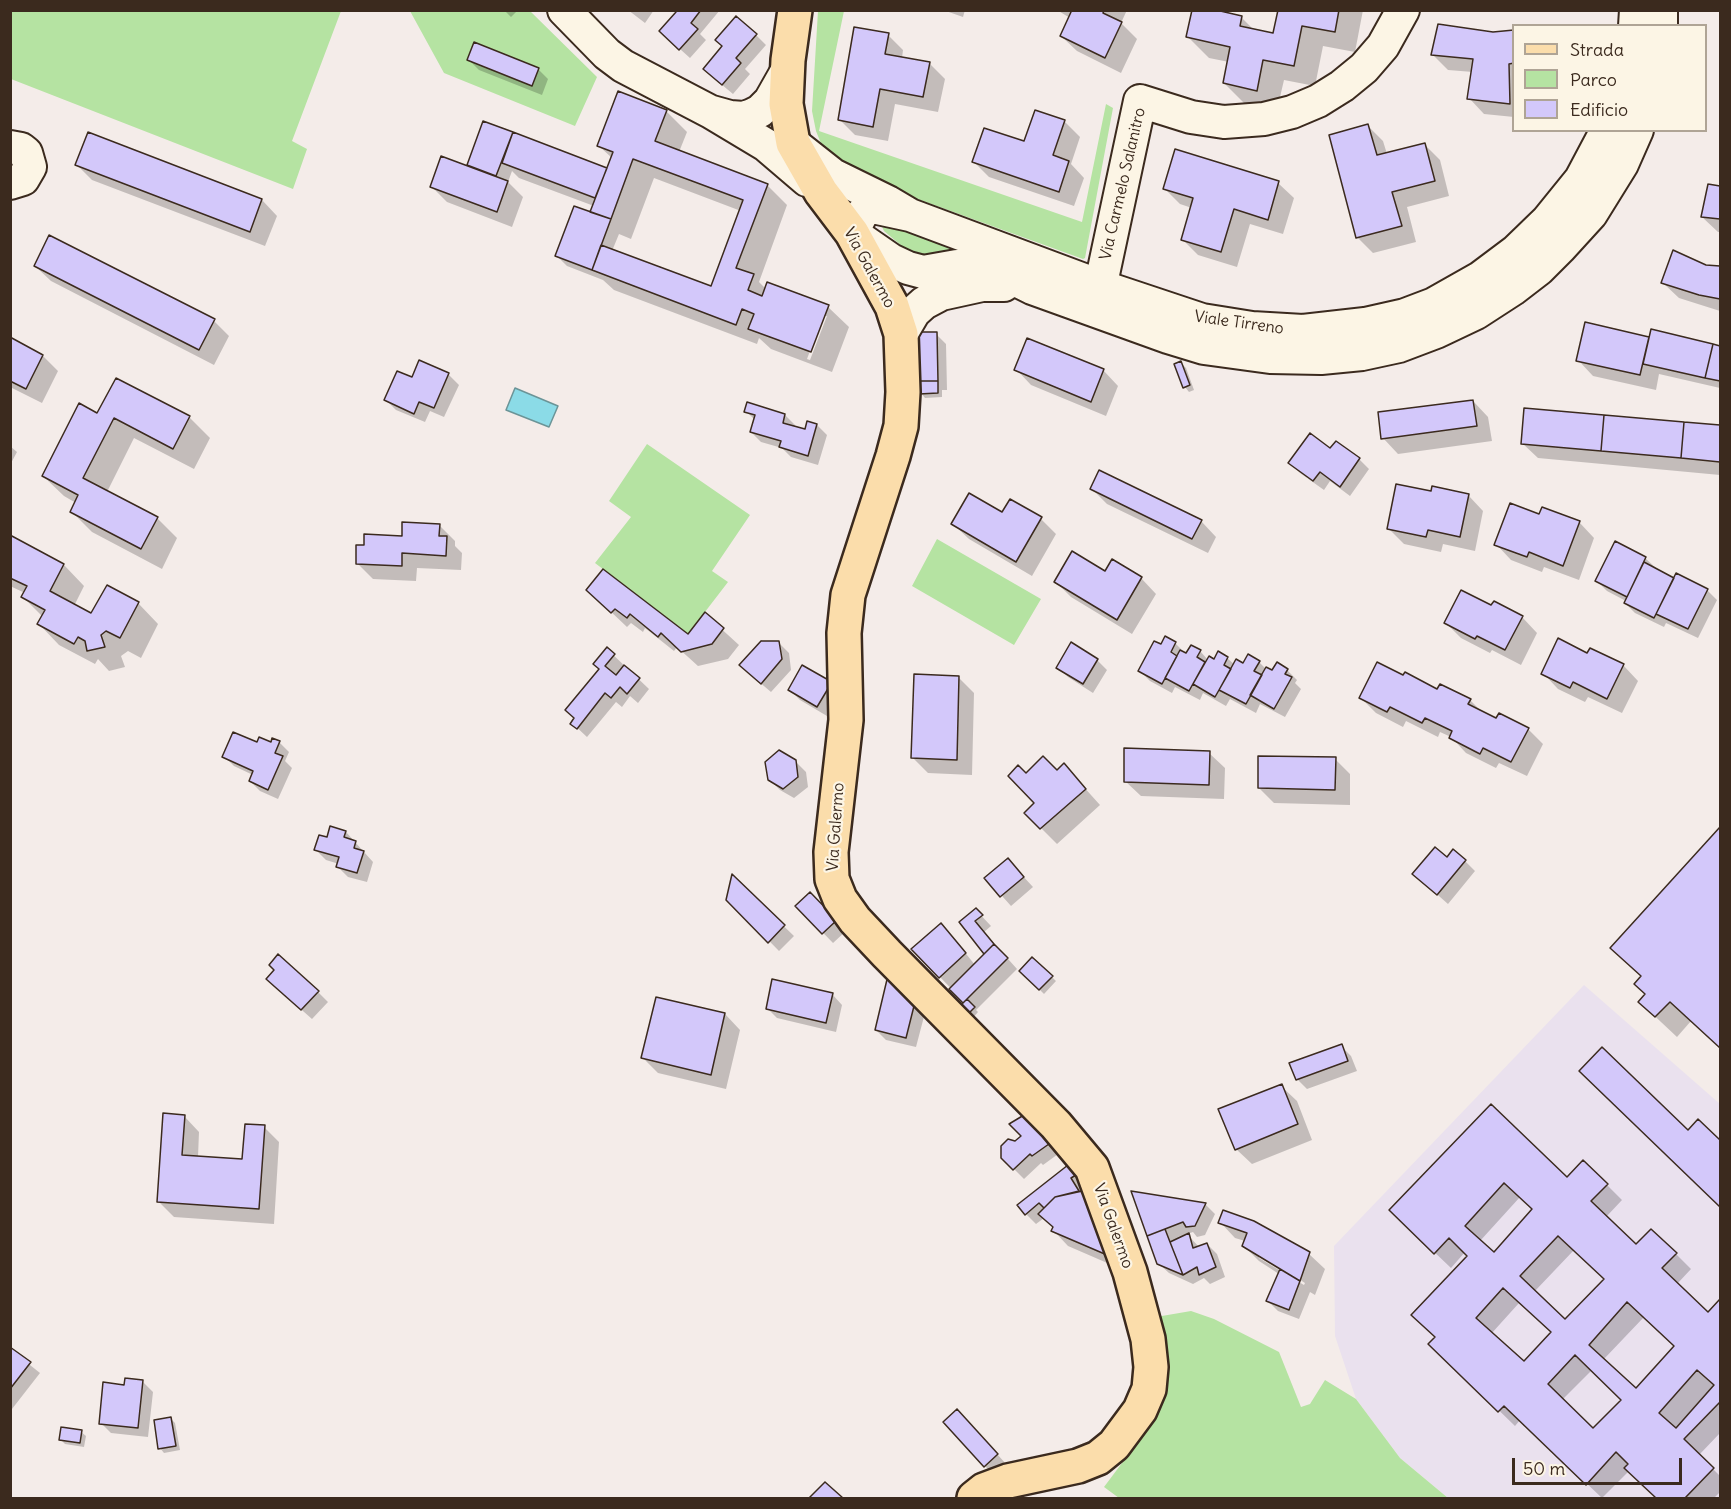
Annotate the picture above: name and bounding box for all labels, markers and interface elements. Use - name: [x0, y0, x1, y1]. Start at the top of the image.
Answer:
- legend: [1512, 24, 1707, 132]
- text: Strada: [1570, 38, 1624, 61]
- text: Parco: [1570, 68, 1617, 91]
- text: Edificio: [1570, 98, 1628, 121]
- street label: Via Carmelo Salanitro: [1096, 106, 1150, 262]
- street label: Via Galermo: [839, 224, 899, 312]
- street label: Viale Tirreno: [1193, 307, 1285, 339]
- street label: Via Galermo: [823, 782, 849, 872]
- street label: Via Galermo: [1089, 1181, 1137, 1271]
- scale bar: [1515, 1446, 1684, 1484]
- text: 50 m: [1523, 1457, 1565, 1480]

